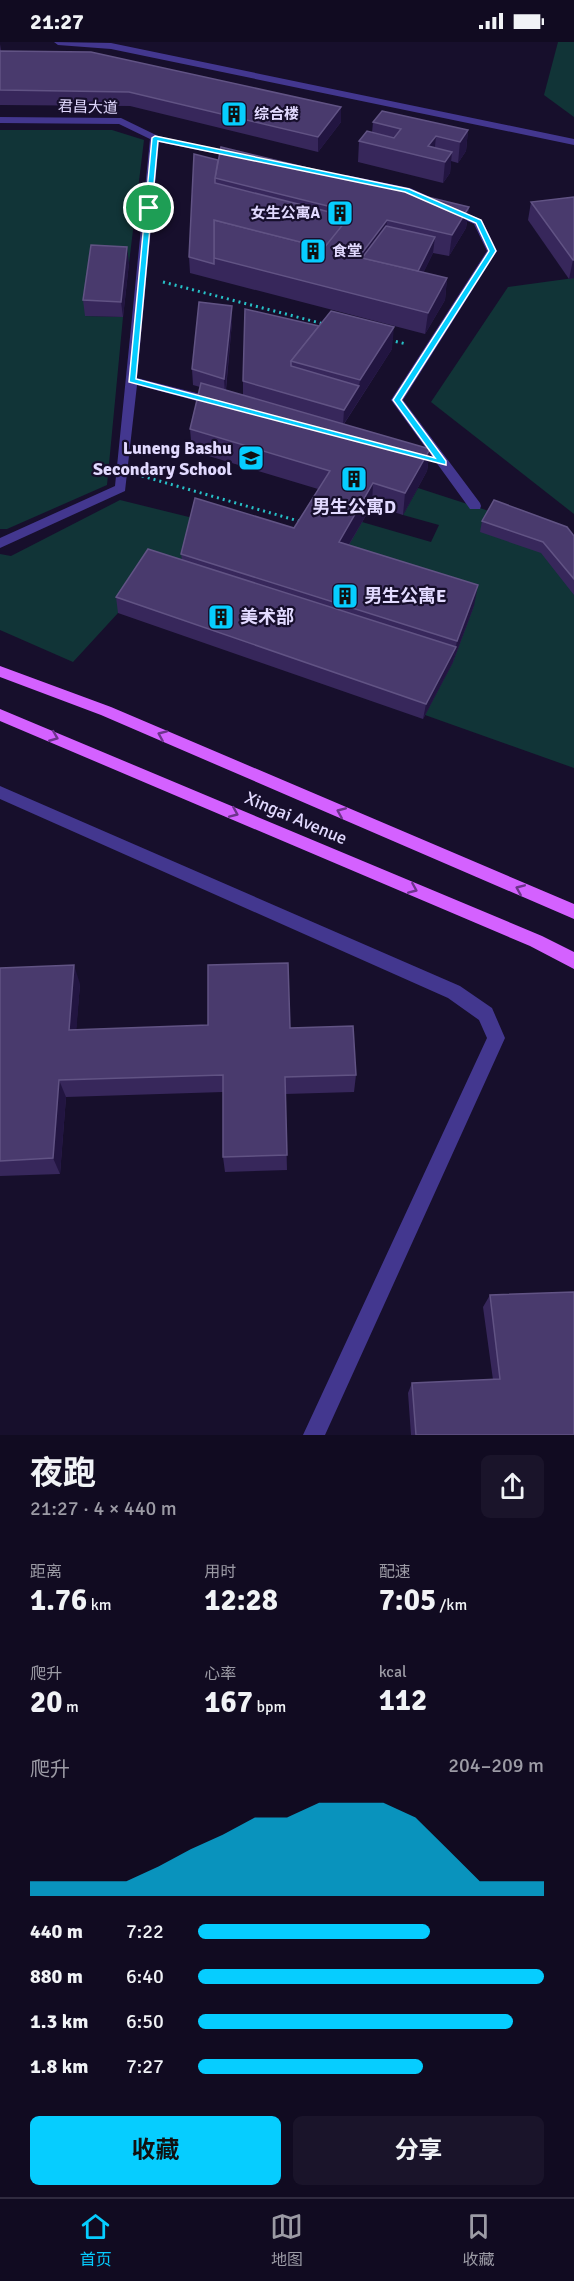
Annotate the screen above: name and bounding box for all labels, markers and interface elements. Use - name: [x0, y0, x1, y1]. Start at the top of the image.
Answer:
- text: 21:27: [30, 8, 84, 35]
- street label: 君昌大道: [58, 97, 118, 117]
- building icon: 综合楼: [219, 99, 249, 129]
- place label: 综合楼: [254, 105, 299, 123]
- pin: [123, 182, 174, 233]
- icon: arrive: [132, 191, 165, 224]
- building icon: 女生公寓A: [325, 198, 355, 228]
- place label: 女生公寓A: [250, 204, 320, 222]
- building icon: 食堂: [298, 236, 328, 266]
- place label: 食堂: [332, 242, 362, 260]
- place label: Luneng Bashu Secondary School: [93, 437, 232, 480]
- school or university icon: Luneng Bashu Secondary School: [236, 443, 266, 473]
- building icon: 男生公寓D: [339, 464, 369, 494]
- place label: 男生公寓D: [312, 496, 396, 518]
- building icon: 男生公寓E: [330, 581, 360, 611]
- place label: 男生公寓E: [364, 585, 446, 607]
- building icon: 美术部: [206, 602, 236, 632]
- place label: 美术部: [240, 606, 294, 628]
- one-way arrow: [48, 730, 59, 742]
- one-way arrow: [157, 730, 168, 742]
- street label: Xingai Avenue: [241, 787, 351, 849]
- one-way arrow: [227, 806, 238, 818]
- one-way arrow: [337, 807, 348, 819]
- one-way arrow: [407, 882, 418, 894]
- one-way arrow: [516, 884, 527, 896]
- text: 夜跑: [30, 1453, 96, 1494]
- button: share: [481, 1455, 544, 1518]
- text: 21:27 · 4 × 440 m: [30, 1496, 177, 1521]
- text: 距离: [30, 1562, 62, 1582]
- text: 用时: [204, 1562, 236, 1582]
- text: 配速: [379, 1562, 411, 1582]
- text: 1.76: [30, 1582, 87, 1619]
- text: 12:28: [204, 1582, 278, 1619]
- text: 7:05: [379, 1582, 436, 1619]
- text: km: [87, 1595, 112, 1615]
- text: /km: [436, 1595, 467, 1615]
- text: kcal: [379, 1662, 407, 1682]
- text: 爬升: [30, 1664, 62, 1684]
- text: 心率: [204, 1664, 236, 1684]
- text: 112: [379, 1682, 427, 1719]
- text: 20: [30, 1684, 62, 1721]
- text: 167: [204, 1684, 253, 1721]
- text: m: [62, 1697, 79, 1717]
- text: bpm: [253, 1697, 286, 1717]
- text: 204–209 m: [448, 1753, 544, 1778]
- text: 爬升: [30, 1757, 70, 1782]
- text: 440 m: [30, 1919, 83, 1944]
- text: 7:22: [126, 1919, 164, 1944]
- text: 880 m: [30, 1964, 83, 1989]
- text: 6:40: [126, 1964, 164, 1989]
- text: 1.3 km: [30, 2009, 88, 2034]
- text: 6:50: [126, 2009, 164, 2034]
- text: 1.8 km: [30, 2054, 88, 2079]
- text: 7:27: [126, 2054, 164, 2079]
- button: 收藏: [30, 2116, 281, 2185]
- button: 分享: [293, 2116, 544, 2185]
- tab: 首页: [79, 2210, 112, 2270]
- tab: 地图: [270, 2210, 303, 2270]
- tab: 收藏: [462, 2210, 495, 2270]

